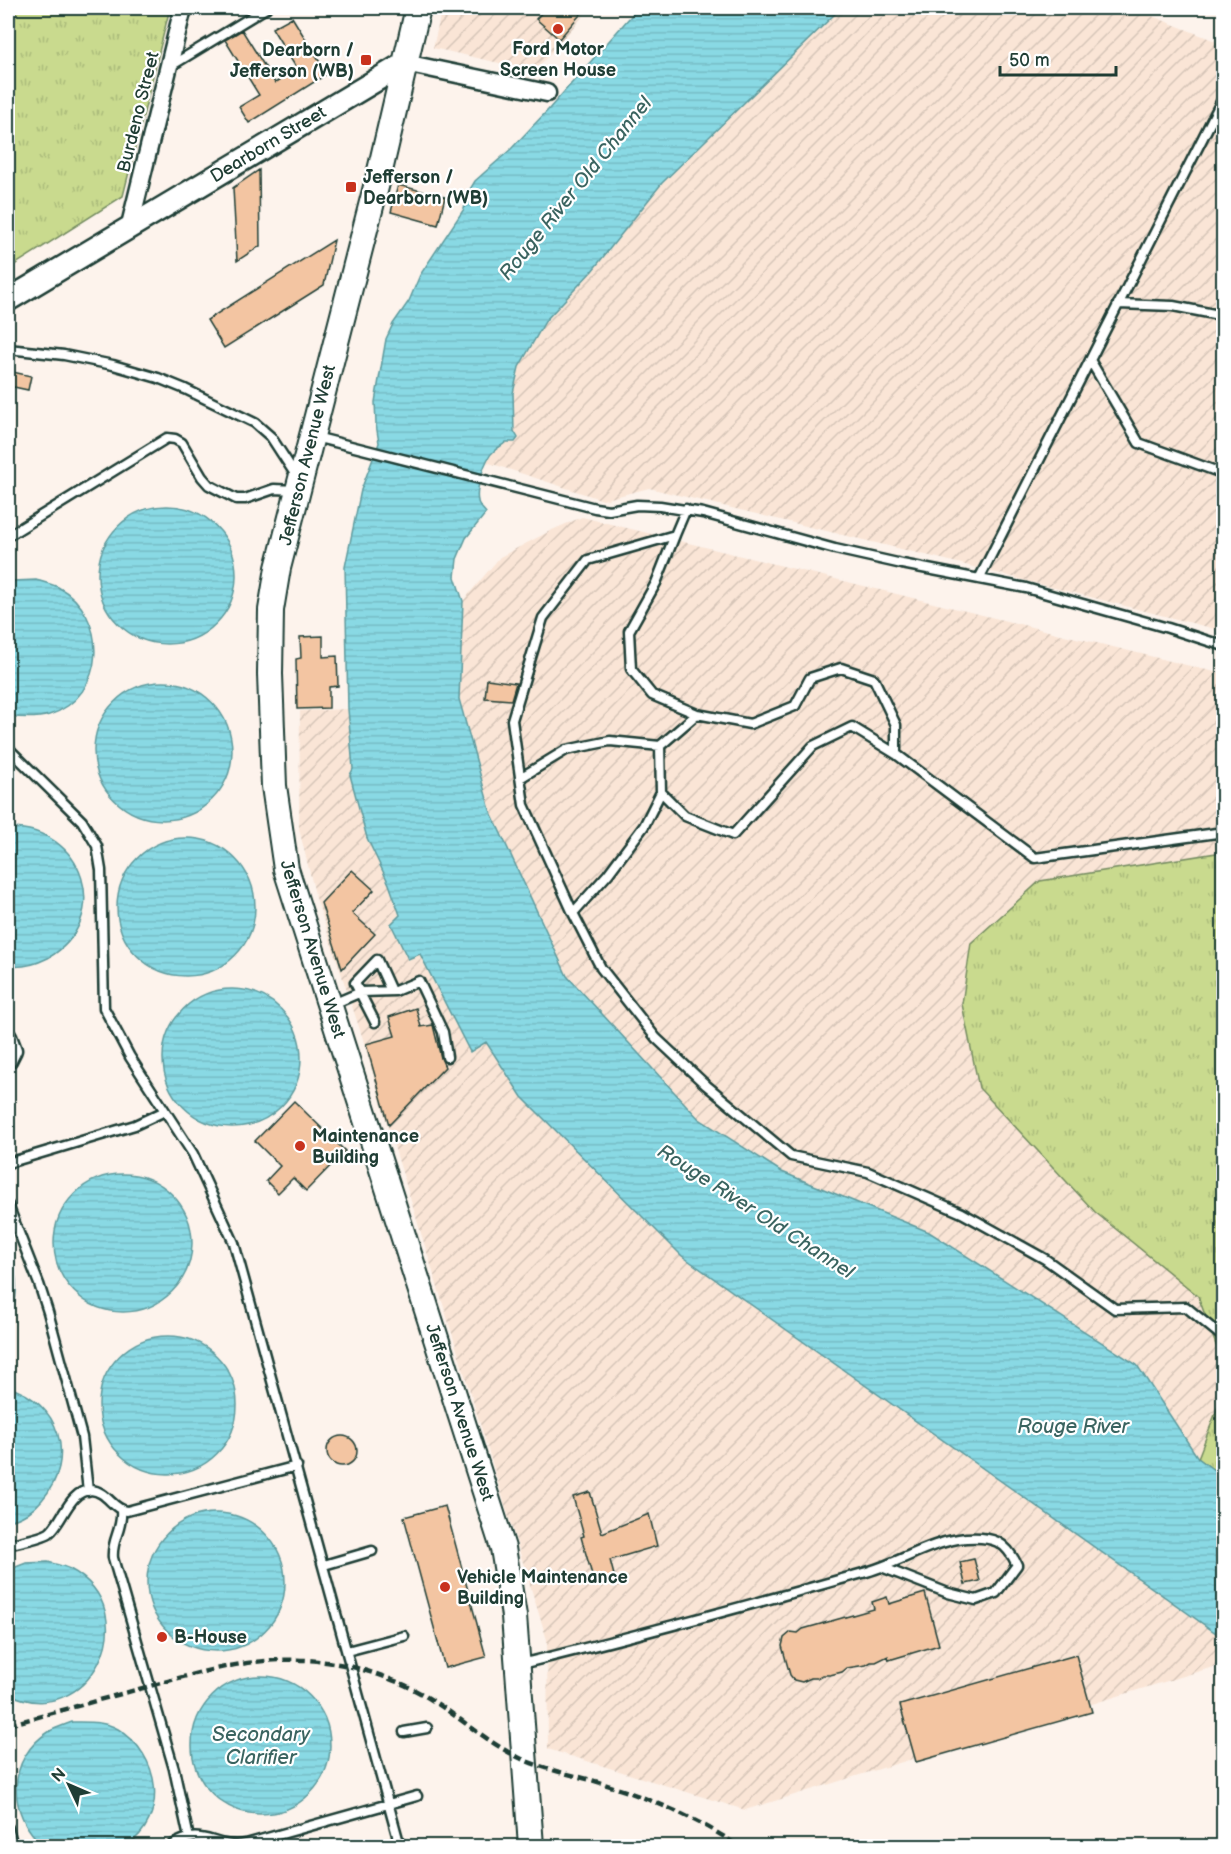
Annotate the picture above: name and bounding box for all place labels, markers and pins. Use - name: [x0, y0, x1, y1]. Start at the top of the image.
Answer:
- marker: Ford Motor Screen House: [551, 22, 565, 36]
- place label: Ford Motor Screen House: [500, 39, 616, 81]
- place label: Dearborn / Jefferson (WB): [230, 40, 354, 82]
- marker: Dearborn / Jefferson (WB): [359, 53, 373, 67]
- place label: Jefferson / Dearborn (WB): [363, 167, 488, 209]
- marker: Jefferson / Dearborn (WB): [344, 180, 358, 194]
- place label: Maintenance Building: [312, 1126, 419, 1168]
- marker: Maintenance Building: [293, 1139, 307, 1153]
- place label: Vehicle Maintenance Building: [457, 1567, 628, 1609]
- marker: Vehicle Maintenance Building: [438, 1580, 452, 1594]
- place label: B-House: [174, 1627, 247, 1648]
- marker: B-House: [155, 1630, 169, 1644]

